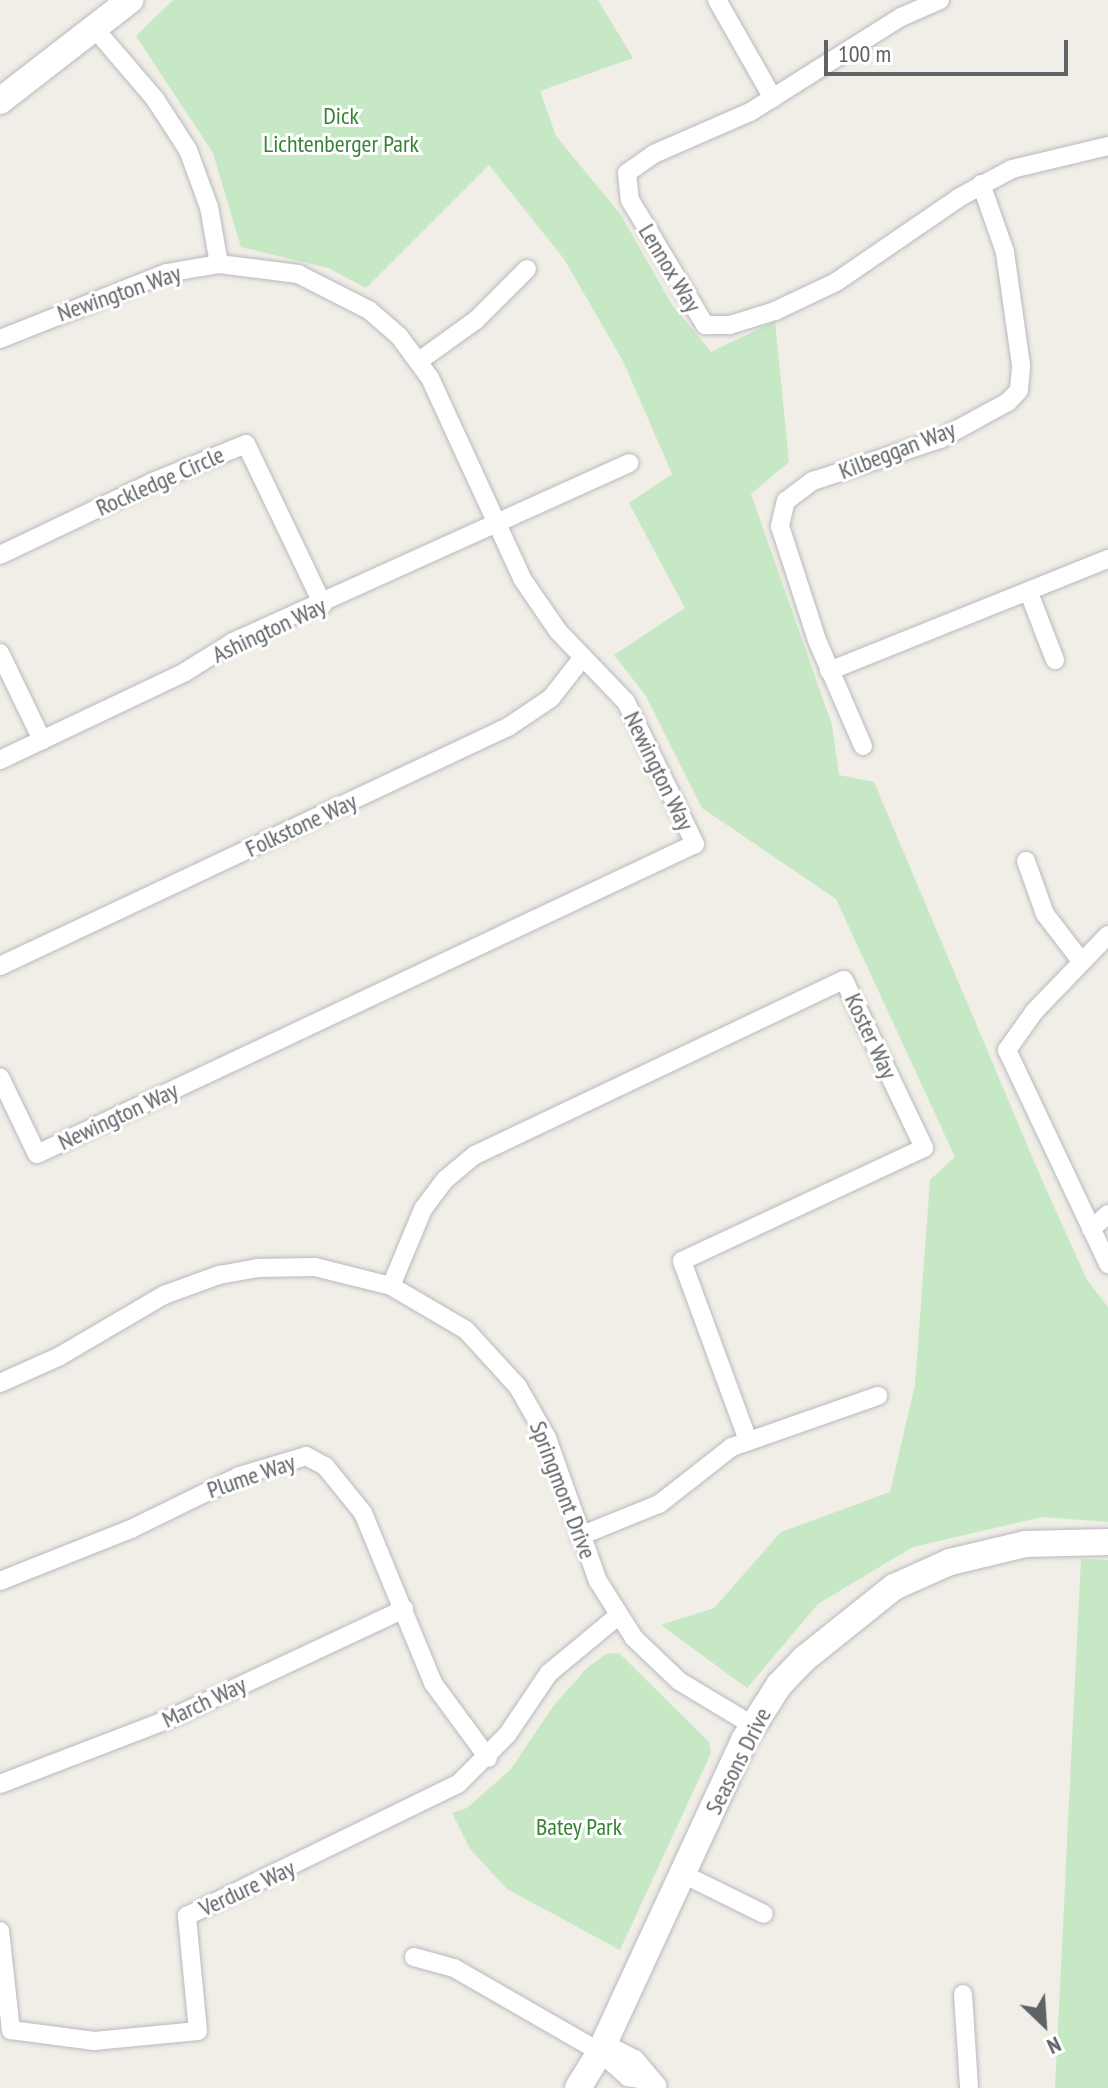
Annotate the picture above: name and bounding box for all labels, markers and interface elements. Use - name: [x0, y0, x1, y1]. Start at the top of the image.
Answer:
- scale bar: [828, 24, 1072, 74]
- text: 100 m: [838, 38, 891, 69]
- park label: Dick Lichtenberger Park: [263, 102, 419, 158]
- street label: Lennox Way: [632, 218, 708, 318]
- street label: Newington Way: [53, 258, 185, 328]
- street label: Kilbeggan Way: [835, 415, 959, 485]
- street label: Rockledge Circle: [92, 440, 228, 522]
- street label: Ashington Way: [207, 591, 331, 669]
- street label: Newington Way: [618, 707, 700, 835]
- street label: Folkstone Way: [241, 787, 361, 863]
- street label: Koster Way: [839, 989, 903, 1083]
- street label: Newington Way: [53, 1076, 183, 1156]
- street label: Springmont Drive: [524, 1417, 602, 1563]
- street label: Plume Way: [203, 1448, 299, 1504]
- street label: March Way: [157, 1670, 251, 1734]
- street label: Seasons Drive: [699, 1703, 777, 1819]
- park label: Batey Park: [536, 1813, 622, 1841]
- street label: Verdure Way: [194, 1853, 300, 1923]
- north arrow: [1004, 1984, 1084, 2064]
- text: N: [1043, 2031, 1065, 2061]

